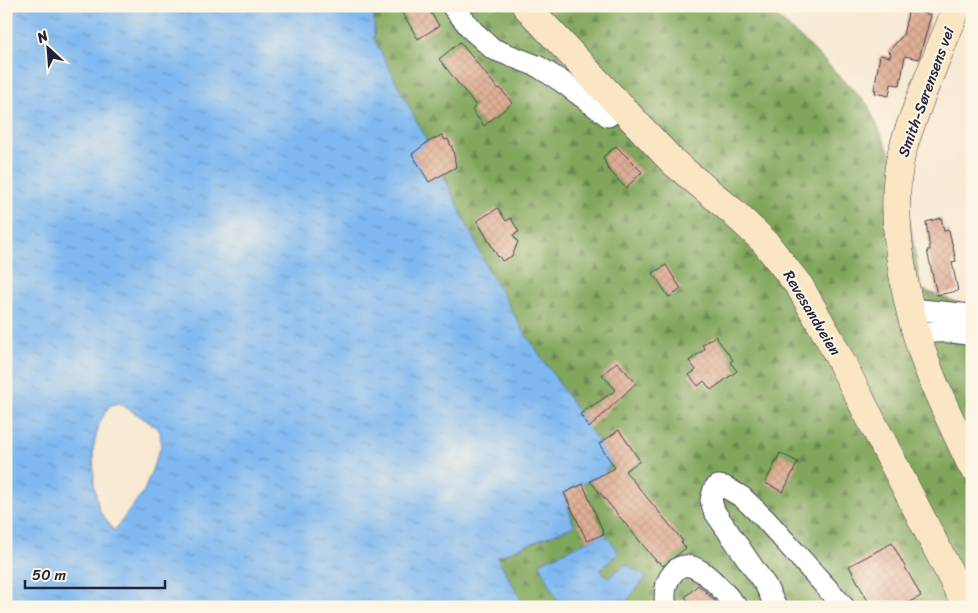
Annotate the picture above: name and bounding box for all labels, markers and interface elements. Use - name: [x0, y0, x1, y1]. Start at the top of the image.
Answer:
- north arrow: [22, 22, 72, 72]
- text: N: [32, 23, 53, 51]
- street label: Smith-Sørensens vei: [890, 23, 962, 161]
- street label: Revesandveien: [776, 265, 848, 361]
- scale bar: [25, 558, 165, 590]
- text: 50 m: [32, 562, 67, 588]

